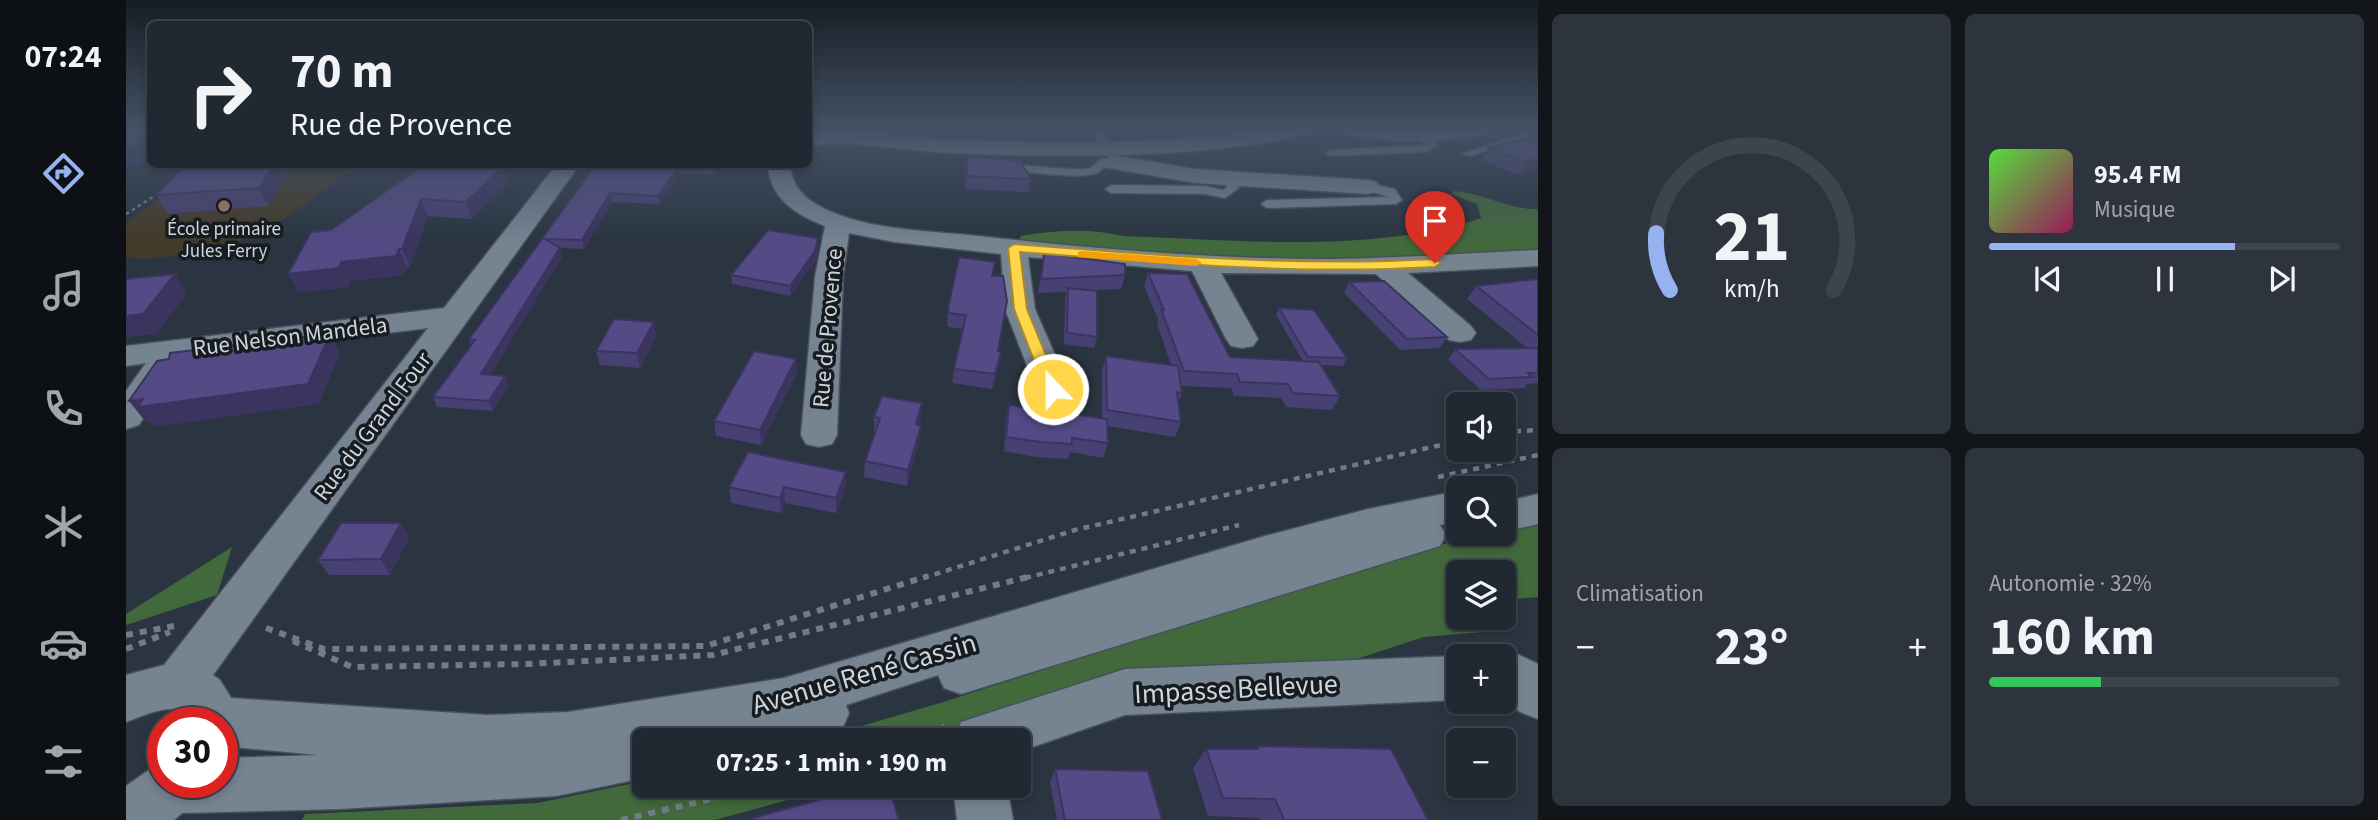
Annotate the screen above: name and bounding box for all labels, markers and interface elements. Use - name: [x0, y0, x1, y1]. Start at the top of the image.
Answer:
- text: 07:24: [24, 34, 102, 80]
- text: 70 m: [290, 37, 394, 107]
- icon: right: [175, 49, 266, 140]
- text: Rue de Provence: [290, 102, 512, 148]
- icon: directions: [39, 149, 88, 198]
- text: 95.4 FM: [2094, 156, 2182, 193]
- text: 21: [1713, 185, 1790, 289]
- pin: [1405, 191, 1465, 263]
- text: Musique: [2094, 193, 2175, 226]
- marker: École primaire Jules Ferry: [216, 198, 232, 214]
- icon: arrive: [1416, 202, 1454, 240]
- place label: École primaire Jules Ferry: [167, 216, 281, 265]
- street label: Rue de Provence: [804, 247, 851, 409]
- icon: previous: [2029, 260, 2067, 298]
- icon: pause: [2146, 260, 2184, 298]
- icon: next: [2263, 260, 2301, 298]
- icon: music: [39, 266, 88, 315]
- text: km/h: [1724, 271, 1779, 307]
- street label: Rue Nelson Mandela: [191, 308, 389, 365]
- street label: Rue du Grand Four: [305, 344, 440, 508]
- position arrow: [1016, 352, 1090, 426]
- icon: phone: [39, 384, 88, 433]
- map controls: [1446, 392, 1516, 798]
- button: sound: [1446, 392, 1516, 462]
- button: search: [1446, 476, 1516, 546]
- icon: climate: [39, 502, 88, 551]
- button: layers: [1446, 560, 1516, 630]
- text: Autonomie · 32%: [1989, 567, 2152, 600]
- text: Climatisation: [1576, 577, 1704, 610]
- text: 160 km: [1989, 601, 2155, 675]
- text: 23°: [1715, 611, 1788, 685]
- icon: car: [39, 619, 88, 668]
- text: −: [1576, 621, 1595, 675]
- text: +: [1908, 621, 1927, 675]
- street label: Avenue René Cassin: [747, 623, 981, 725]
- button: +: [1446, 644, 1516, 714]
- street label: Impasse Bellevue: [1133, 664, 1339, 714]
- speed limit sign: 30: [147, 707, 238, 798]
- button: −: [1446, 728, 1516, 798]
- icon: filters: [39, 737, 88, 786]
- text: 07:25 · 1 min · 190 m: [716, 744, 947, 781]

